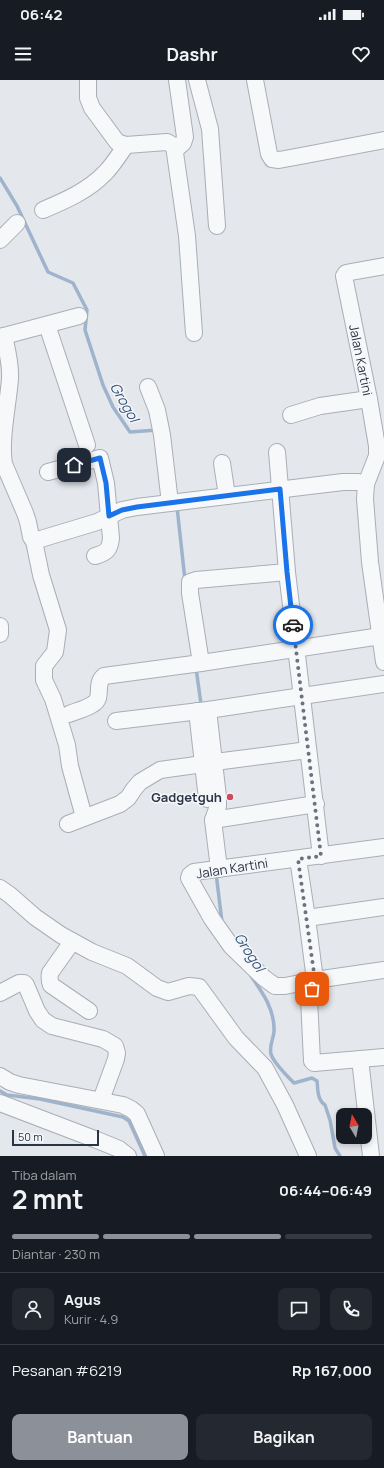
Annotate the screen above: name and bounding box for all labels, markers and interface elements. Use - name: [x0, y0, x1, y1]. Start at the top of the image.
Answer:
- text: 06:42: [20, 4, 62, 25]
- text: Dashr: [166, 42, 218, 66]
- icon: menu: [12, 43, 34, 65]
- icon: heart: [350, 43, 372, 65]
- street label: Jalan Kartini: [345, 323, 377, 397]
- water label: Grogol: [106, 379, 145, 427]
- pin: [57, 448, 91, 482]
- icon: home: [63, 454, 85, 476]
- courier: [273, 605, 313, 645]
- icon: car: [282, 614, 304, 636]
- place label: Gadgetguh: [151, 788, 222, 806]
- marker: Gadgetguh: [225, 792, 235, 802]
- street label: Jalan Kartini: [195, 853, 269, 883]
- water label: Grogol: [230, 929, 271, 977]
- pin: [295, 972, 329, 1006]
- icon: bag: [301, 978, 323, 1000]
- north arrow: [336, 1108, 372, 1144]
- map controls: [336, 1108, 372, 1144]
- scale bar: [12, 1128, 99, 1147]
- text: 50 m: [18, 1129, 43, 1144]
- text: Tiba dalam: [12, 1166, 77, 1184]
- text: 06:44–06:49: [279, 1180, 372, 1201]
- text: 2 mnt: [12, 1181, 84, 1217]
- text: Diantar · 230 m: [12, 1245, 100, 1263]
- button: person: [12, 1288, 54, 1330]
- button: chat: [278, 1288, 320, 1330]
- button: phone: [330, 1288, 372, 1330]
- text: Agus: [64, 1289, 101, 1310]
- text: Kurir · 4.9: [64, 1310, 118, 1328]
- text: Pesanan #6219: [12, 1360, 122, 1381]
- text: Rp 167,000: [292, 1360, 372, 1381]
- button: Bantuan: [12, 1414, 188, 1460]
- button: Bagikan: [196, 1414, 372, 1460]

